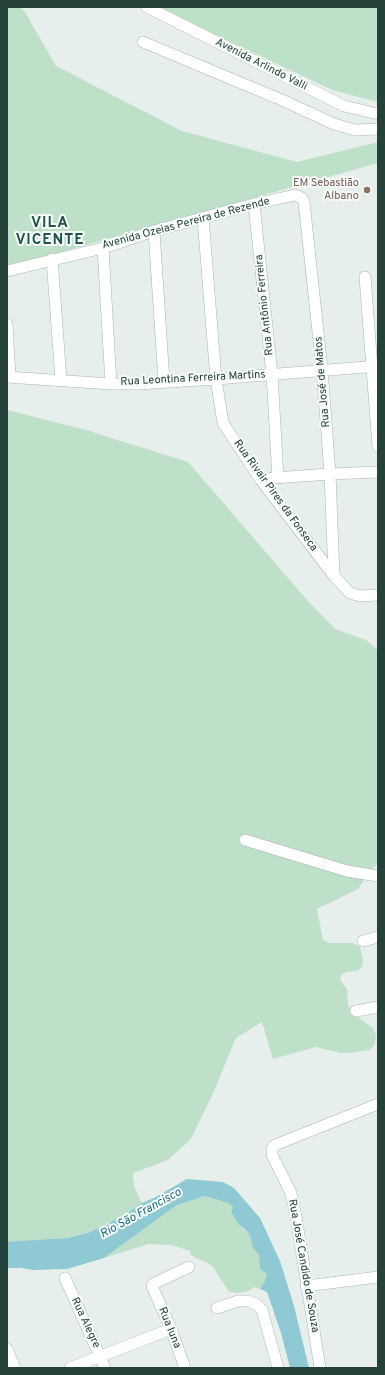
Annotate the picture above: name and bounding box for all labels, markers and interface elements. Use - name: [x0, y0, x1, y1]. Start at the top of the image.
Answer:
- street label: Avenida Arlindo Valli: [213, 36, 309, 94]
- place label: EM Sebastião Albano: [293, 177, 359, 203]
- marker: EM Sebastião Albano: [362, 185, 372, 195]
- street label: Avenida Ozeias Pereira de Rezende: [101, 195, 271, 253]
- district label: VILA VICENTE: [15, 215, 85, 250]
- street label: Rua Antônio Ferreira: [253, 254, 277, 356]
- street label: Rua José de Matos: [312, 336, 334, 428]
- street label: Rua Leontina Ferreira Martins: [120, 369, 266, 389]
- street label: Rua Rivair Pires da Fonseca: [230, 438, 320, 554]
- water label: Rio São Francisco: [98, 1186, 184, 1242]
- street label: Rua José Candido de Souza: [285, 1198, 321, 1334]
- street label: Rua Alegre: [68, 1296, 102, 1350]
- street label: Rua Iuna: [155, 1305, 183, 1351]

